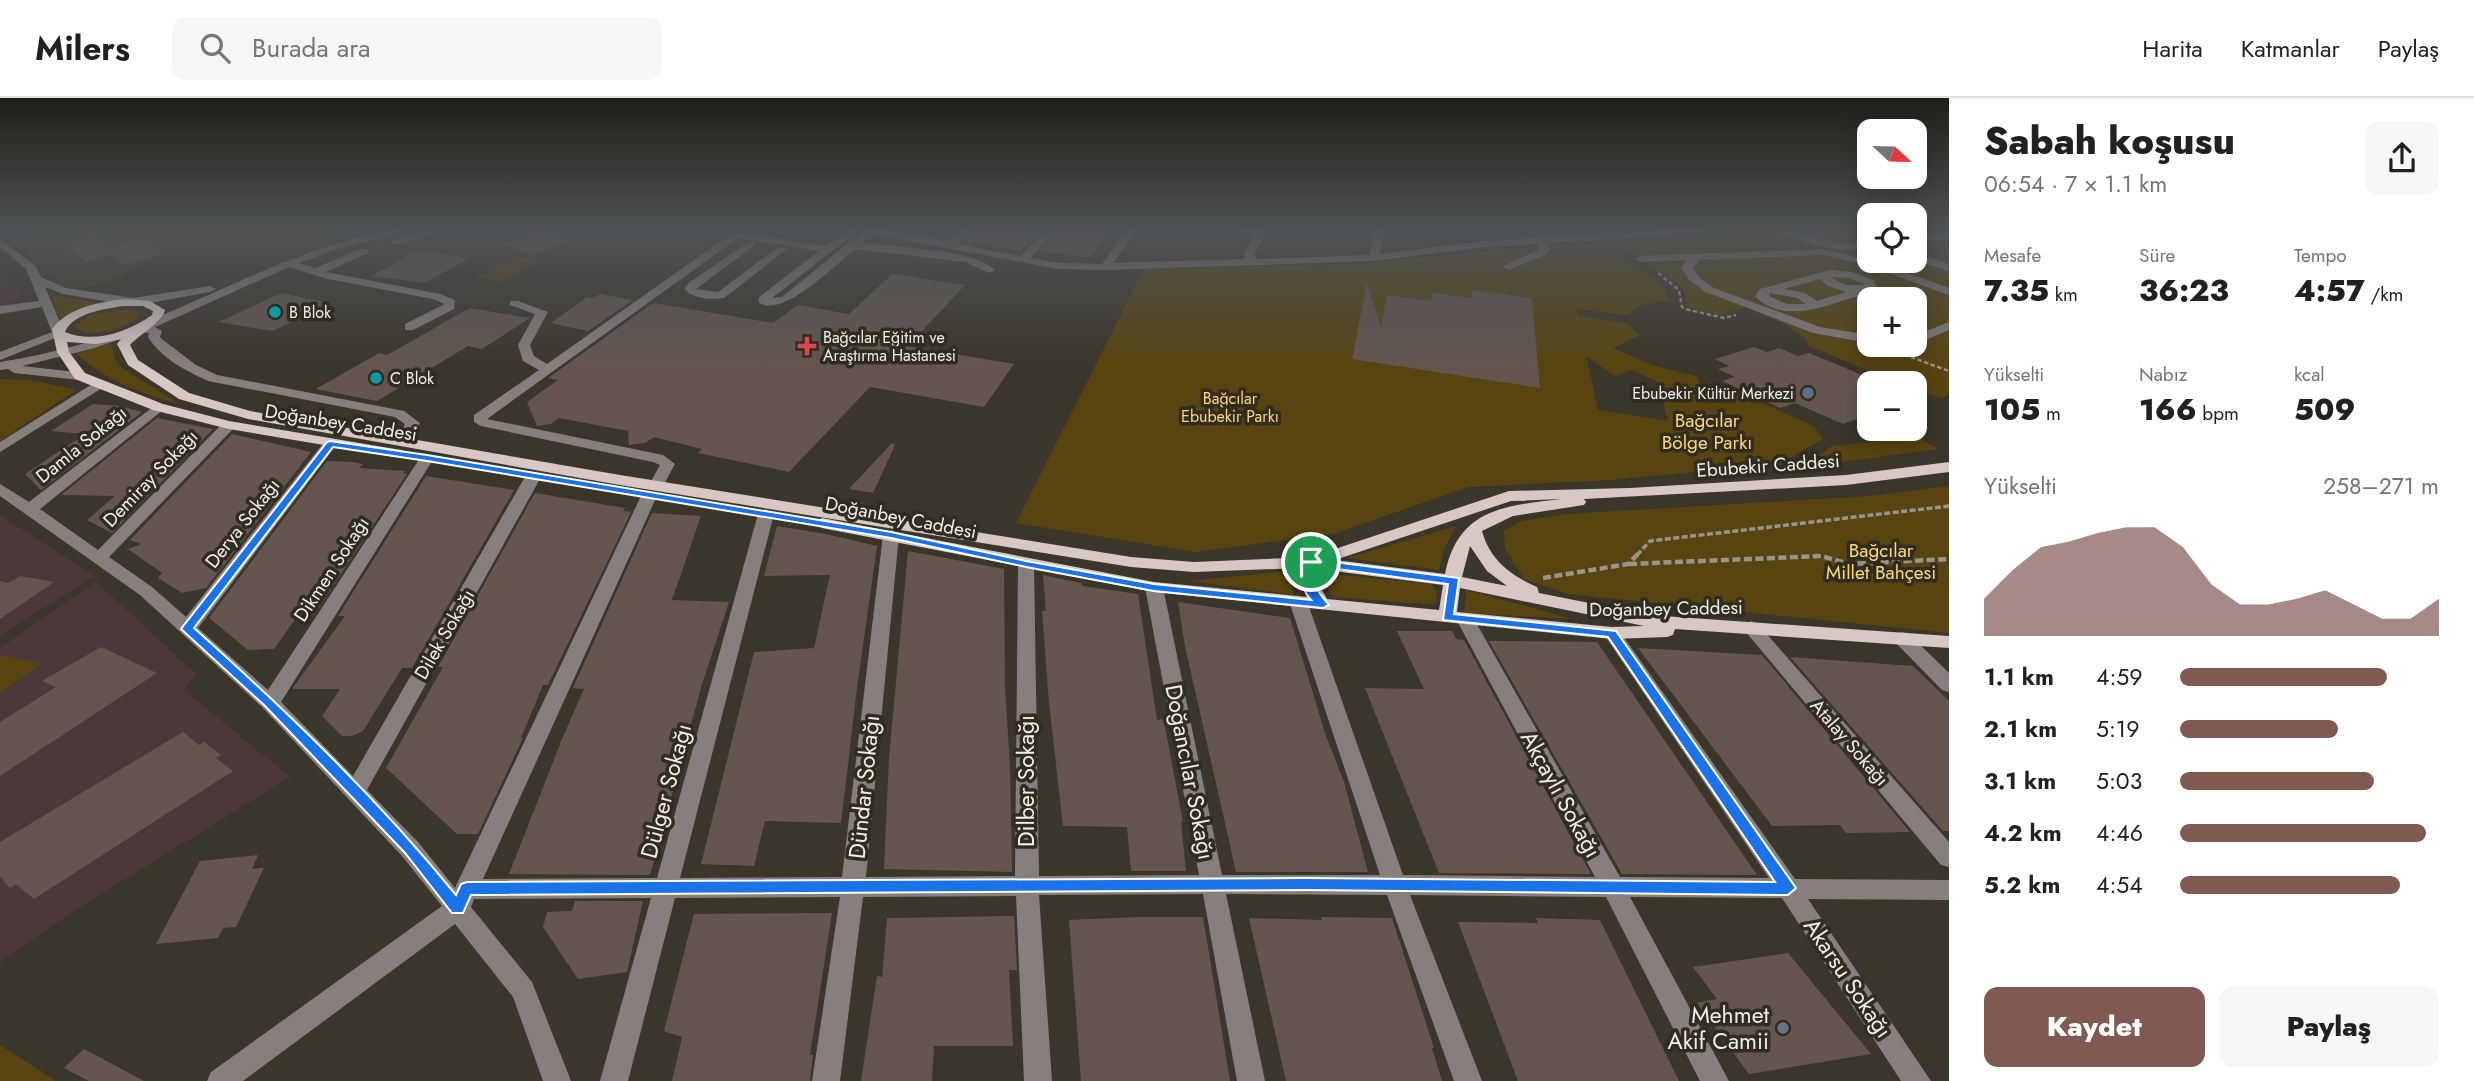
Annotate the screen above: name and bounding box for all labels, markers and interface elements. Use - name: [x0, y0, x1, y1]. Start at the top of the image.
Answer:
- search box: [172, 17, 662, 80]
- text: Milers: [35, 25, 130, 72]
- icon: search: [196, 29, 234, 67]
- text: Burada ara: [252, 29, 371, 67]
- text: Harita: [2142, 31, 2203, 66]
- text: Katmanlar: [2241, 31, 2340, 66]
- text: Paylaş: [2378, 31, 2439, 66]
- text: Sabah koşusu: [1984, 113, 2235, 168]
- north arrow: [1857, 119, 1927, 189]
- map controls: [1857, 119, 1927, 441]
- button: share: [2365, 121, 2439, 195]
- text: 06:54 · 7 × 1.1 km: [1984, 167, 2167, 201]
- button: locate: [1857, 203, 1927, 273]
- text: Mesafe: [1984, 242, 2041, 269]
- text: Süre: [2139, 242, 2175, 269]
- text: Tempo: [2294, 242, 2347, 269]
- text: 7.35: [1984, 269, 2049, 312]
- text: 36:23: [2139, 269, 2229, 312]
- text: 4:57: [2294, 269, 2365, 312]
- text: km: [2049, 281, 2078, 308]
- text: /km: [2365, 281, 2403, 308]
- button: +: [1857, 287, 1927, 357]
- place label: B Blok: [289, 301, 332, 324]
- marker: B Blok: [267, 304, 283, 320]
- place label: Bağcılar Eğitim ve Araştırma Hastanesi: [823, 326, 956, 367]
- marker: Bağcılar Eğitim ve Araştırma Hastanesi: [797, 336, 817, 356]
- text: Yükselti: [1984, 361, 2044, 388]
- text: Nabız: [2139, 361, 2187, 388]
- text: kcal: [2294, 361, 2325, 388]
- place label: C Blok: [390, 367, 435, 390]
- marker: C Blok: [368, 370, 384, 386]
- button: −: [1857, 371, 1927, 441]
- place label: Ebubekir Kültür Merkezi: [1632, 382, 1794, 405]
- marker: Ebubekir Kültür Merkezi: [1800, 385, 1816, 401]
- park label: Bağcılar Ebubekir Parkı: [1181, 387, 1279, 428]
- text: 105: [1984, 388, 2040, 431]
- text: 166: [2139, 388, 2197, 431]
- text: 509: [2294, 388, 2355, 431]
- street label: Doğanbey Caddesi: [263, 397, 419, 448]
- street label: Damla Sokağı: [30, 399, 133, 490]
- text: m: [2040, 400, 2061, 427]
- text: bpm: [2197, 400, 2239, 427]
- park label: Bağcılar Bölge Parkı: [1662, 407, 1752, 456]
- street label: Demiray Sokağı: [97, 424, 204, 533]
- street label: Ebubekir Caddesi: [1695, 447, 1841, 484]
- text: Yükselti: [1984, 469, 2057, 503]
- text: 258–271 m: [2323, 469, 2439, 503]
- street label: Derya Sokağı: [199, 473, 286, 574]
- street label: Doğanbey Caddesi: [823, 490, 979, 545]
- street label: Dikmen Sokağı: [287, 511, 376, 627]
- pin: [1281, 532, 1341, 592]
- park label: Bağcılar Millet Bahçesi: [1826, 537, 1936, 586]
- icon: arrive: [1292, 543, 1330, 581]
- street label: Dilek Sokağı: [408, 584, 481, 684]
- street label: Doğanbey Caddesi: [1589, 594, 1743, 623]
- text: 1.1 km: [1984, 660, 2054, 694]
- text: 4:59: [2096, 660, 2143, 694]
- street label: Doğancılar Sokağı: [1156, 681, 1224, 863]
- street label: Atalay Sokağı: [1804, 693, 1895, 792]
- text: 2.1 km: [1984, 712, 2057, 746]
- text: 5:19: [2096, 712, 2139, 746]
- street label: Dündar Sokağı: [840, 714, 888, 860]
- street label: Dilber Sokağı: [1009, 715, 1043, 847]
- street label: Dülger Sokağı: [632, 720, 700, 862]
- street label: Akçaylı Sokağı: [1512, 724, 1610, 864]
- text: 3.1 km: [1984, 764, 2056, 798]
- text: 5:03: [2096, 764, 2142, 798]
- text: 4.2 km: [1984, 816, 2062, 850]
- text: 4:46: [2096, 816, 2143, 850]
- text: 5.2 km: [1984, 868, 2060, 902]
- text: 4:54: [2096, 868, 2143, 902]
- street label: Akarsu Sokağı: [1795, 911, 1901, 1045]
- button: Kaydet: [1984, 987, 2205, 1067]
- button: Paylaş: [2219, 987, 2439, 1067]
- place label: Mehmet Akif Camii: [1668, 998, 1769, 1058]
- marker: Mehmet Akif Camii: [1775, 1020, 1791, 1036]

